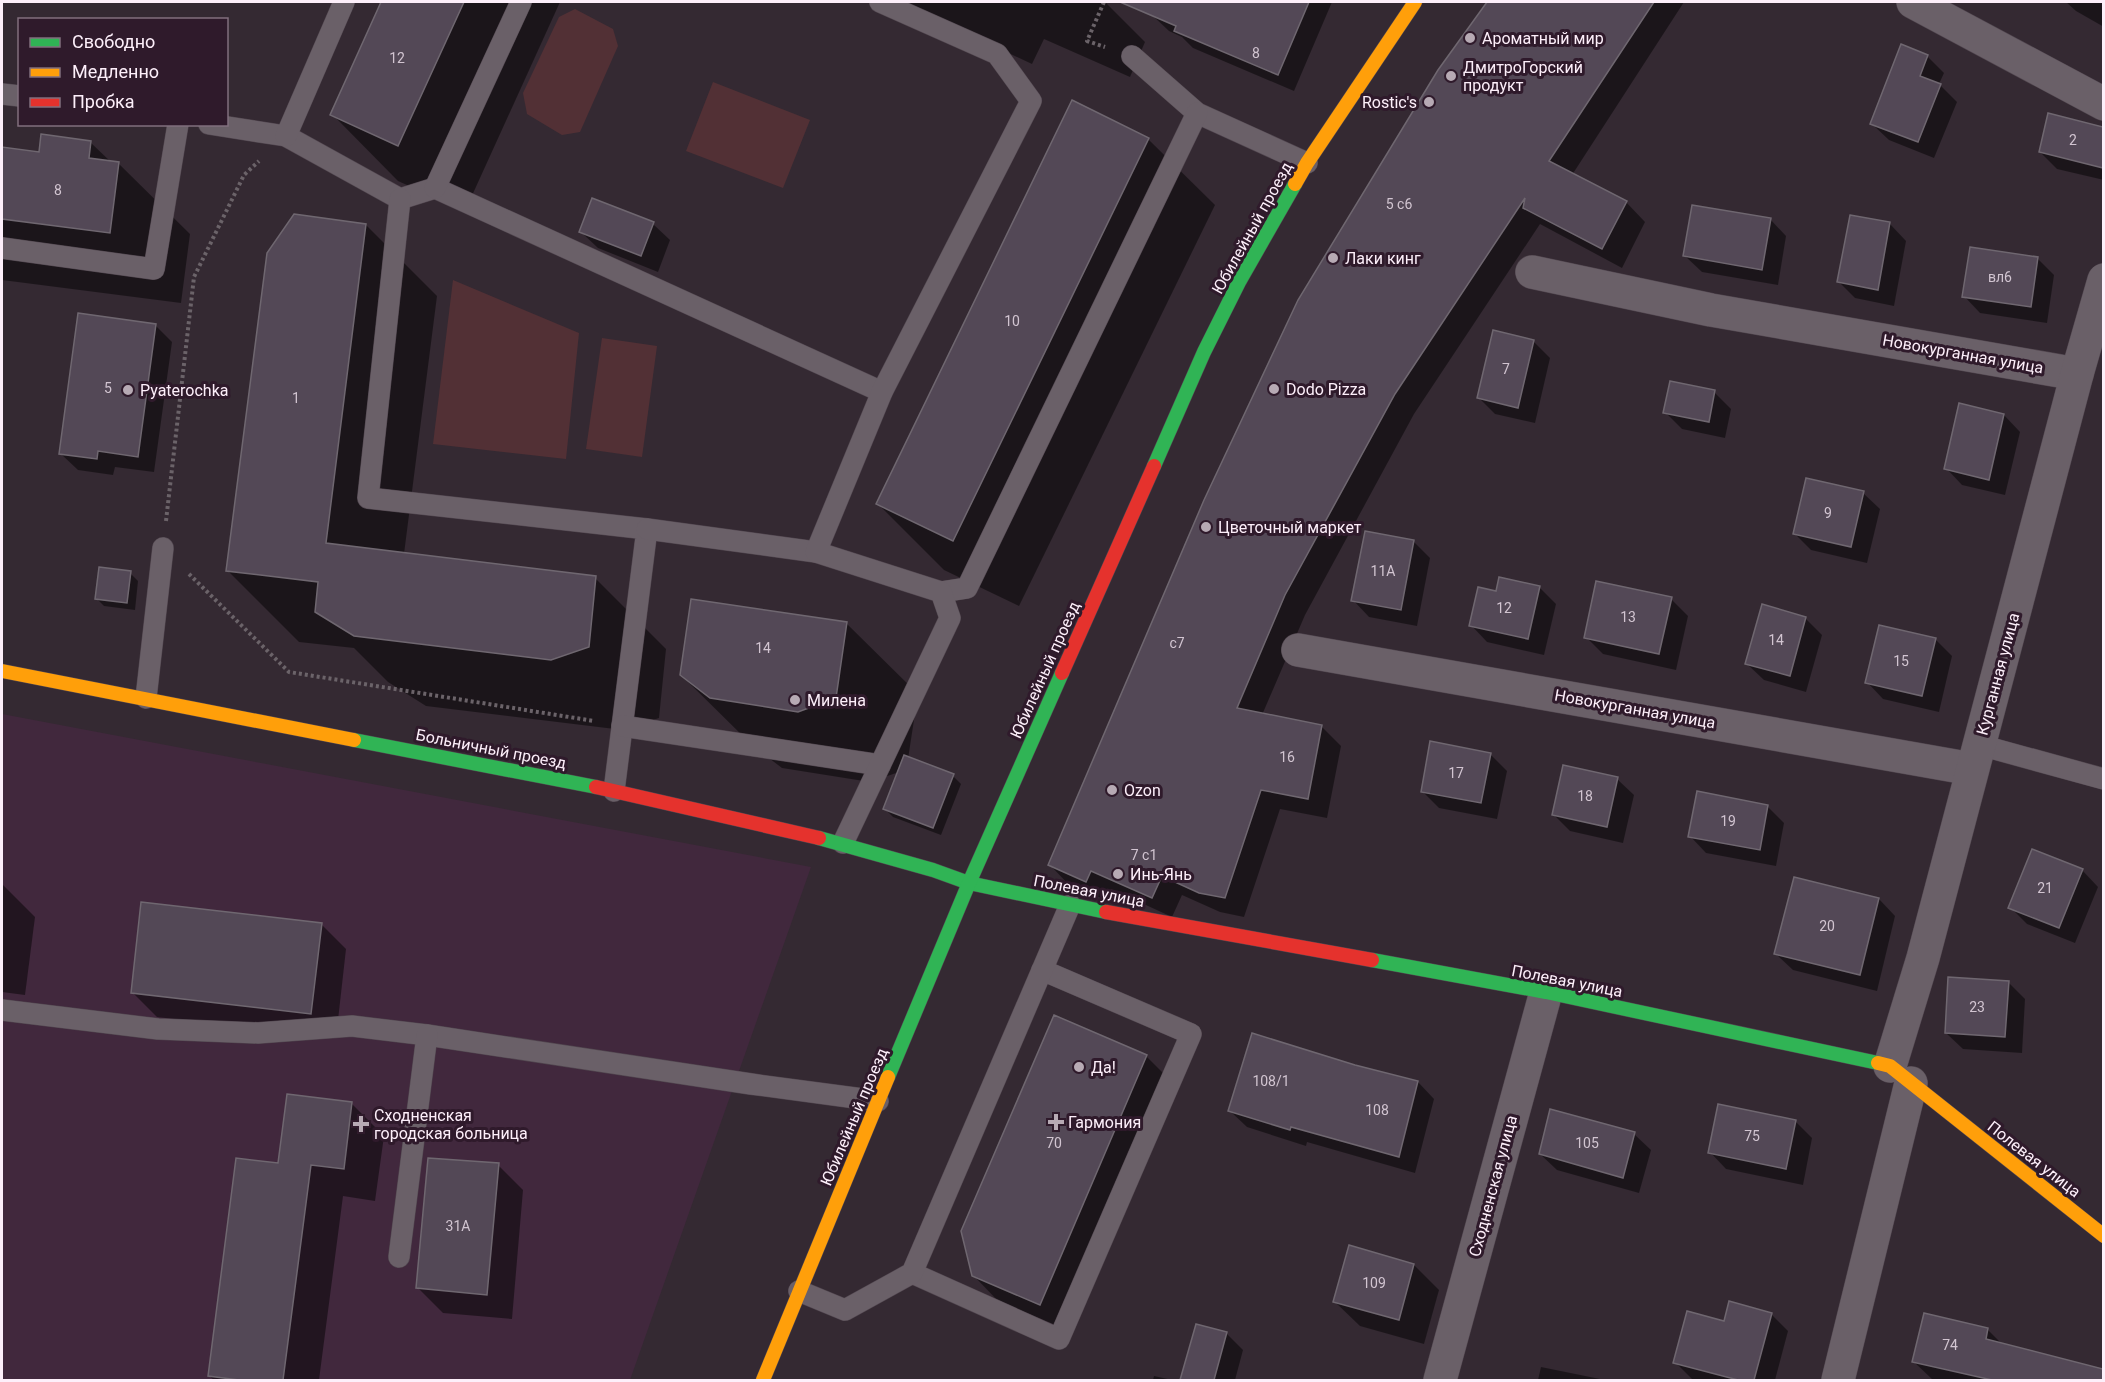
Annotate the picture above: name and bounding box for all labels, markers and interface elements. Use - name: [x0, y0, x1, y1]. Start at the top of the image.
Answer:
- legend: [18, 18, 228, 126]
- place label: Ароматный мир: [1482, 29, 1604, 48]
- text: Свободно: [72, 31, 155, 52]
- marker: Ароматный мир: [1463, 31, 1477, 45]
- house number: 8: [1252, 45, 1260, 61]
- house number: 12: [389, 50, 405, 66]
- place label: ДмитроГорский продукт: [1463, 58, 1583, 95]
- text: Медленно: [72, 61, 159, 82]
- marker: ДмитроГорский продукт: [1444, 69, 1458, 83]
- text: Пробка: [72, 91, 135, 112]
- place label: Rostic's: [1362, 93, 1417, 112]
- marker: Rostic's: [1422, 95, 1436, 109]
- house number: 2: [2069, 132, 2077, 148]
- street label: Юбилейный проезд: [1208, 159, 1296, 297]
- house number: 8: [54, 182, 62, 198]
- house number: 5 с6: [1386, 196, 1412, 212]
- place label: Лаки кинг: [1345, 249, 1421, 268]
- marker: Лаки кинг: [1326, 251, 1340, 265]
- house number: вл6: [1988, 269, 2012, 285]
- house number: 10: [1004, 313, 1020, 329]
- street label: Новокурганная улица: [1881, 330, 2045, 378]
- house number: 7: [1502, 361, 1510, 377]
- house number: 5: [104, 380, 112, 396]
- place label: Dodo Pizza: [1286, 380, 1366, 399]
- place label: Pyaterochka: [140, 381, 228, 400]
- marker: Dodo Pizza: [1267, 382, 1281, 396]
- marker: Pyaterochka: [121, 383, 135, 397]
- house number: 1: [292, 390, 300, 406]
- house number: 9: [1824, 505, 1832, 521]
- place label: Цветочный маркет: [1218, 518, 1362, 537]
- marker: Цветочный маркет: [1199, 520, 1213, 534]
- house number: 11А: [1371, 563, 1395, 579]
- street label: Юбилейный проезд: [1006, 598, 1084, 741]
- house number: 12: [1496, 600, 1512, 616]
- house number: 13: [1620, 609, 1636, 625]
- street label: Курганная улица: [1973, 611, 2023, 737]
- house number: 14: [1768, 632, 1784, 648]
- house number: с7: [1169, 635, 1185, 651]
- house number: 14: [755, 640, 771, 656]
- house number: 15: [1893, 653, 1909, 669]
- street label: Новокурганная улица: [1553, 685, 1717, 733]
- place label: Милена: [807, 691, 866, 710]
- marker: Милена: [788, 693, 802, 707]
- street label: Больничный проезд: [414, 725, 568, 773]
- house number: 16: [1279, 749, 1295, 765]
- house number: 17: [1448, 765, 1464, 781]
- place label: Ozon: [1124, 781, 1161, 800]
- marker: Ozon: [1105, 783, 1119, 797]
- house number: 18: [1577, 788, 1593, 804]
- house number: 19: [1720, 813, 1736, 829]
- house number: 7 с1: [1131, 847, 1157, 863]
- place label: Инь-Янь: [1130, 865, 1192, 884]
- marker: Инь-Янь: [1111, 867, 1125, 881]
- street label: Полевая улица: [1032, 871, 1146, 911]
- house number: 21: [2037, 880, 2053, 896]
- house number: 20: [1819, 918, 1835, 934]
- street label: Полевая улица: [1510, 961, 1624, 1001]
- house number: 23: [1969, 999, 1985, 1015]
- street label: Юбилейный проезд: [816, 1045, 892, 1189]
- place label: Да!: [1091, 1058, 1116, 1077]
- marker: Да!: [1072, 1060, 1086, 1074]
- house number: 108/1: [1252, 1073, 1290, 1089]
- house number: 108: [1365, 1102, 1389, 1118]
- place label: Сходненская городская больница: [374, 1106, 528, 1143]
- place label: Гармония: [1068, 1113, 1141, 1132]
- street label: Сходненская улица: [1465, 1113, 1521, 1259]
- marker: Сходненская городская больница: [352, 1115, 370, 1133]
- marker: Гармония: [1049, 1115, 1063, 1129]
- street label: Полевая улица: [1984, 1117, 2084, 1201]
- house number: 75: [1744, 1128, 1760, 1144]
- house number: 70: [1046, 1135, 1062, 1151]
- house number: 105: [1575, 1135, 1599, 1151]
- house number: 31А: [446, 1218, 470, 1234]
- house number: 109: [1362, 1275, 1386, 1291]
- house number: 74: [1942, 1337, 1958, 1353]

